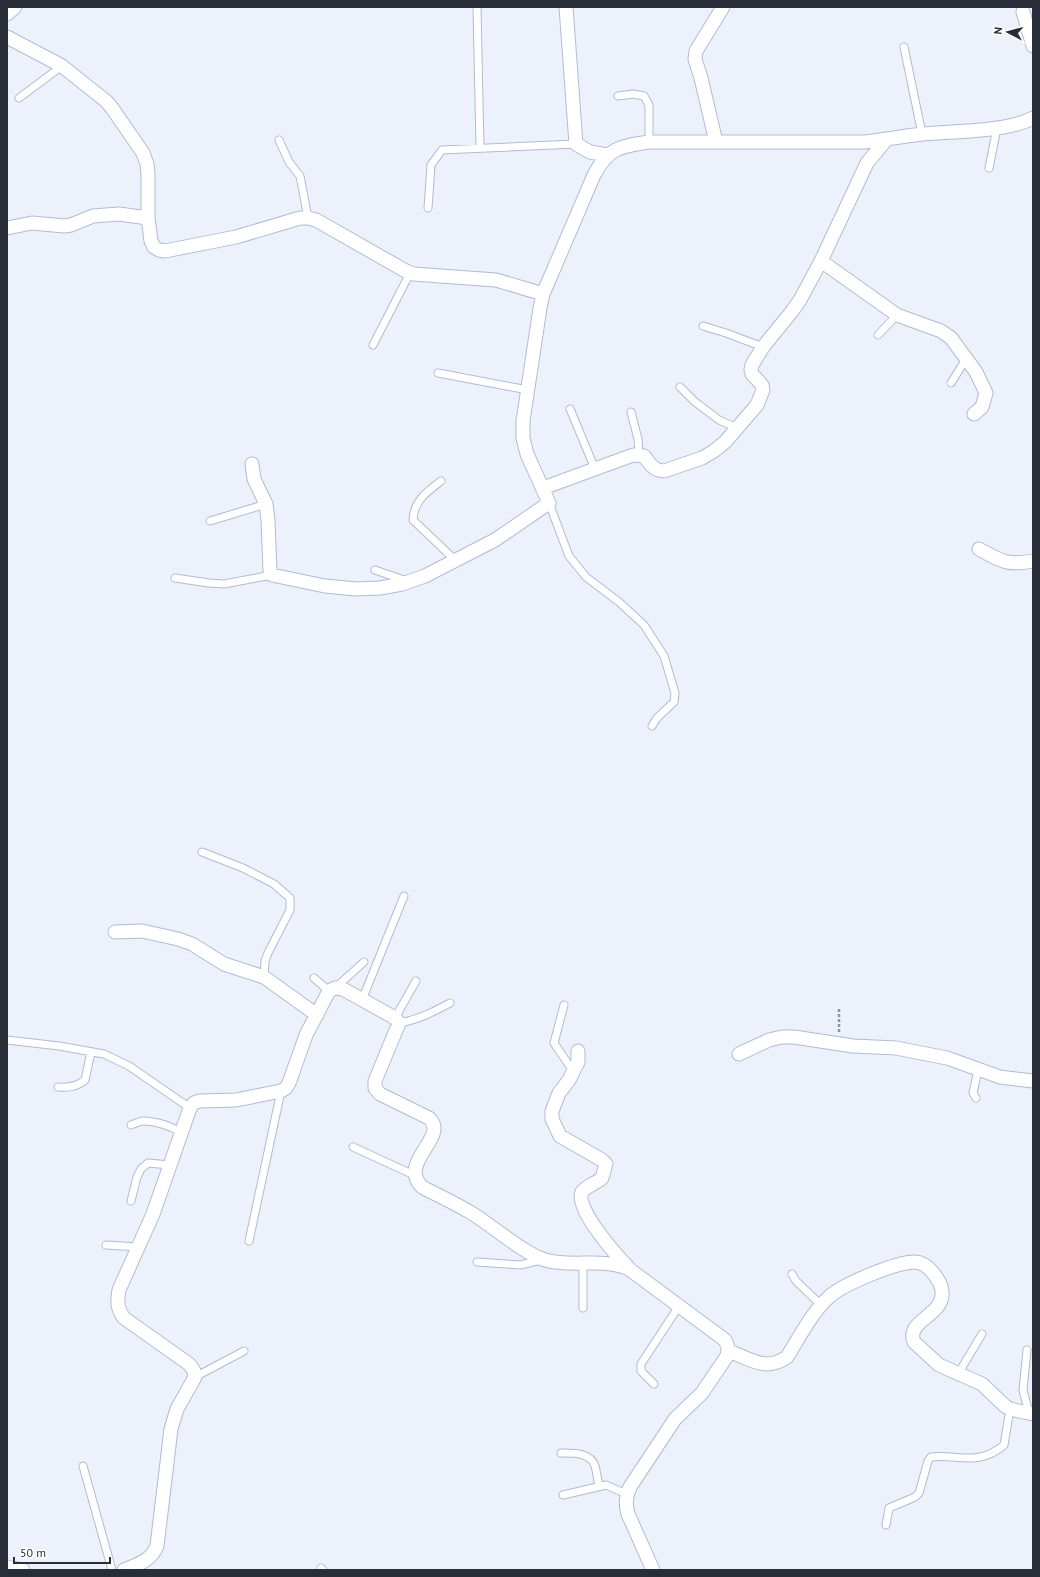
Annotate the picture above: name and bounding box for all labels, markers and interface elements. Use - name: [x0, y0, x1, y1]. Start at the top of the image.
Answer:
- north arrow: [988, 12, 1028, 52]
- text: N: [991, 26, 1005, 35]
- scale bar: [14, 1539, 110, 1565]
- text: 50 m: [20, 1545, 46, 1560]

